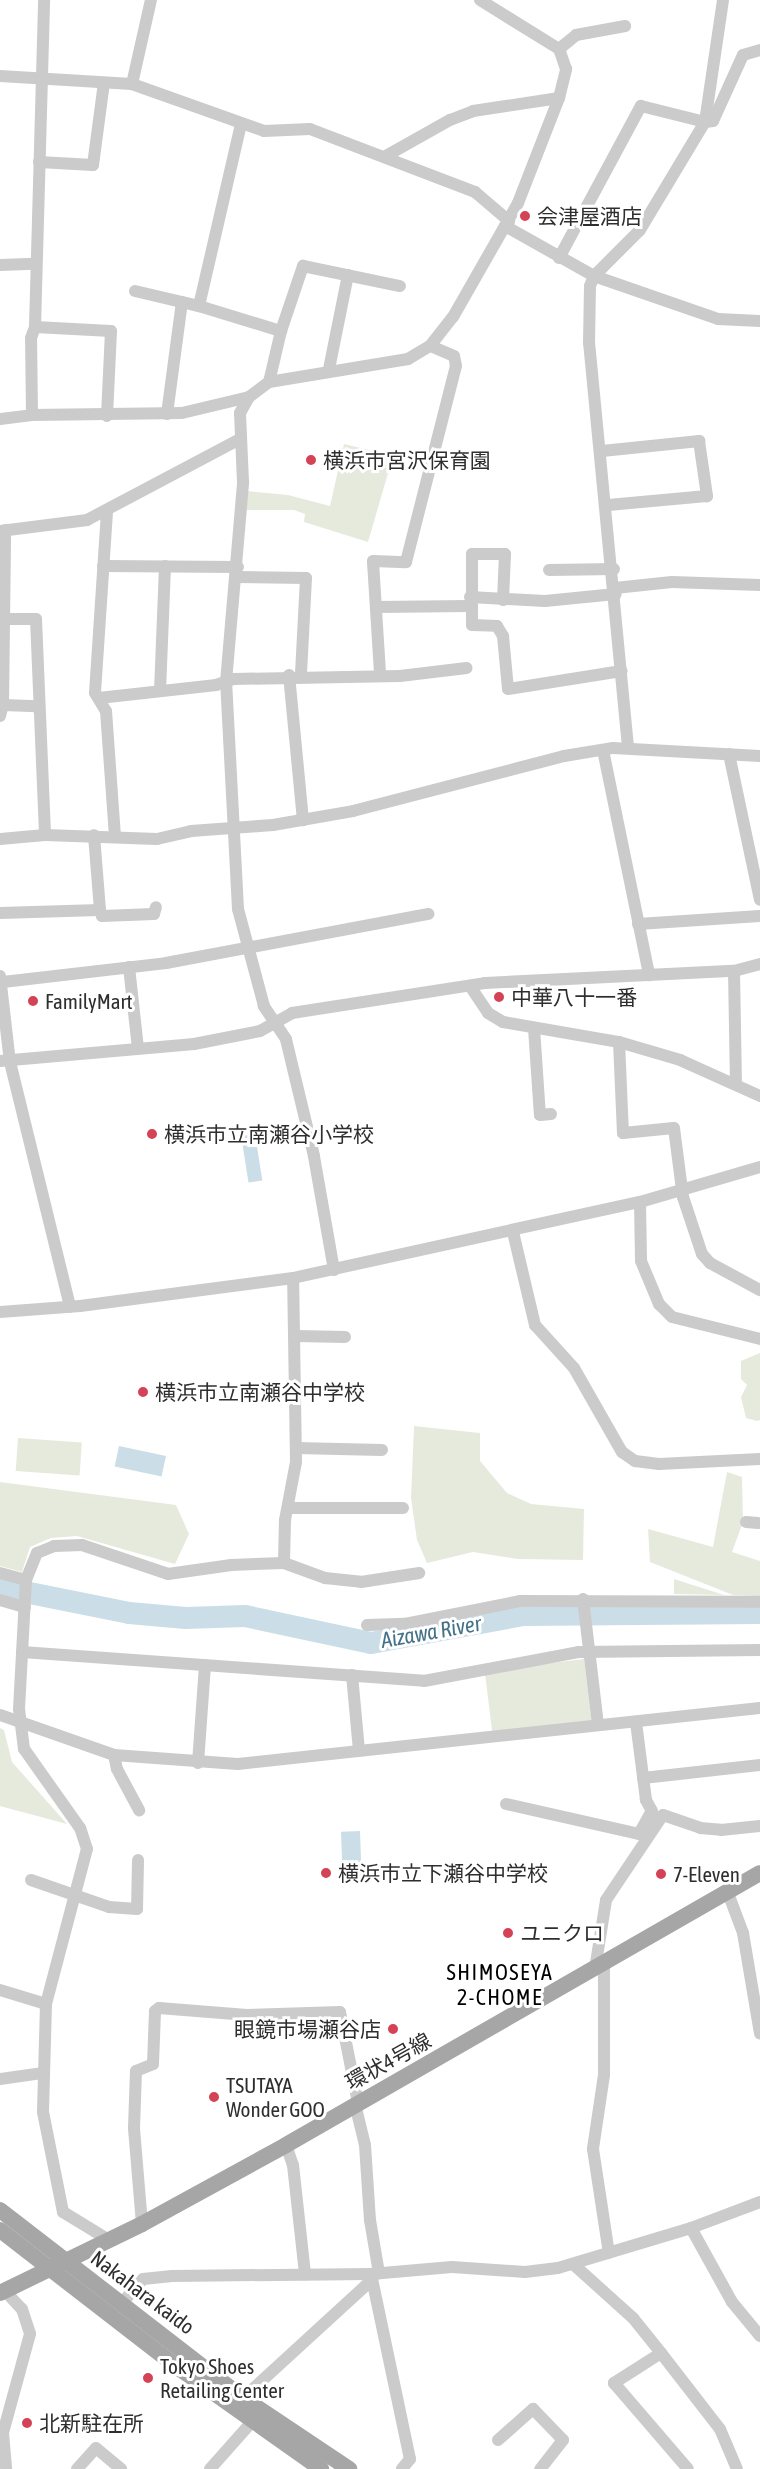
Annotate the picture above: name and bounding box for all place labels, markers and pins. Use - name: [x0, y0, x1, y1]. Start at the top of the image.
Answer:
- place label: 会津屋酒店: [537, 203, 642, 229]
- marker: 会津屋酒店: [518, 209, 532, 223]
- place label: 横浜市宮沢保育園: [323, 447, 491, 473]
- marker: 横浜市宮沢保育園: [304, 453, 318, 467]
- place label: 中華八十一番: [511, 984, 637, 1010]
- place label: FamilyMart: [45, 988, 133, 1014]
- marker: 中華八十一番: [492, 990, 506, 1004]
- marker: FamilyMart: [26, 994, 40, 1008]
- place label: 横浜市立南瀬谷小学校: [164, 1121, 374, 1147]
- marker: 横浜市立南瀬谷小学校: [145, 1127, 159, 1141]
- place label: 横浜市立南瀬谷中学校: [155, 1379, 365, 1405]
- marker: 横浜市立南瀬谷中学校: [136, 1385, 150, 1399]
- place label: 横浜市立下瀬谷中学校: [338, 1860, 548, 1886]
- place label: 7-Eleven: [673, 1861, 740, 1887]
- marker: 横浜市立下瀬谷中学校: [319, 1866, 333, 1880]
- marker: 7-Eleven: [654, 1867, 668, 1881]
- place label: ユニクロ: [520, 1920, 604, 1946]
- marker: ユニクロ: [501, 1926, 515, 1940]
- place label: 眼鏡市場瀬谷店: [234, 2016, 381, 2042]
- marker: 眼鏡市場瀬谷店: [386, 2022, 400, 2036]
- place label: TSUTAYA Wonder GOO: [226, 2072, 325, 2122]
- marker: TSUTAYA Wonder GOO: [207, 2090, 221, 2104]
- place label: Tokyo Shoes Retailing Center: [160, 2353, 284, 2403]
- marker: Tokyo Shoes Retailing Center: [141, 2371, 155, 2385]
- place label: 北新駐在所: [39, 2410, 144, 2436]
- marker: 北新駐在所: [20, 2416, 34, 2430]

